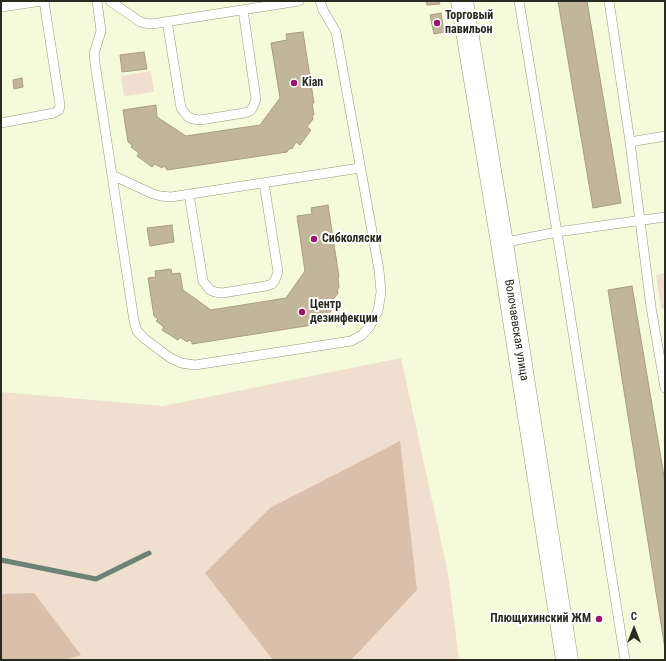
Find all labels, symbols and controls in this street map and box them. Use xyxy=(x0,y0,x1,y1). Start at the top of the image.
place label: Торговый павильон xyxy=(445,9,493,37)
marker: Торговый павильон xyxy=(432,18,442,28)
place label: Kian xyxy=(302,76,323,90)
marker: Kian xyxy=(289,78,299,88)
place label: Сибколяски xyxy=(322,232,382,246)
marker: Сибколяски xyxy=(309,234,319,244)
street label: Волочаевская улица xyxy=(501,278,531,382)
place label: Центр дезинфекции xyxy=(310,298,378,326)
marker: Центр дезинфекции xyxy=(297,307,307,317)
north arrow xyxy=(614,609,654,649)
text: С xyxy=(631,610,637,623)
place label: Плющихинский ЖМ xyxy=(490,612,591,626)
marker: Плющихинский ЖМ xyxy=(594,614,604,624)

